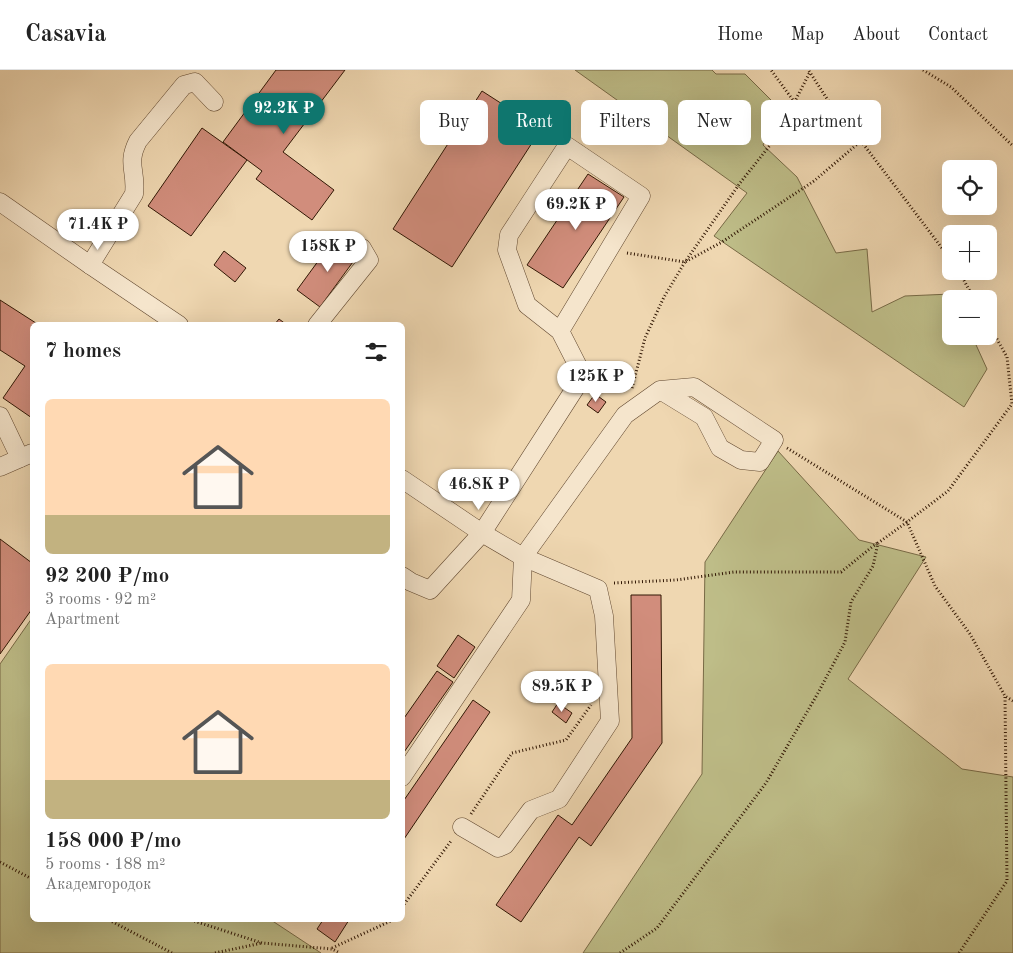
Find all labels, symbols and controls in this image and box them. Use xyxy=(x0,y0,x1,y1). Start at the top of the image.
text: Casavia xyxy=(25,23,106,47)
text: Home xyxy=(717,26,763,44)
text: Map xyxy=(791,26,824,44)
text: About xyxy=(852,26,900,44)
text: Contact xyxy=(928,26,988,44)
pin: 92.2K ₽ xyxy=(238,92,330,135)
chip: Buy xyxy=(420,100,488,145)
chip: Rent xyxy=(498,100,571,145)
chip: Filters xyxy=(581,100,668,145)
chip: New xyxy=(678,100,751,145)
chip: Apartment xyxy=(761,100,881,145)
text: 92.2K ₽ xyxy=(254,101,314,117)
map controls xyxy=(942,160,997,345)
button: locate xyxy=(942,160,997,215)
pin: 69.2K ₽ xyxy=(530,189,622,231)
text: 69.2K ₽ xyxy=(546,197,606,213)
pin: 71.4K ₽ xyxy=(52,208,144,251)
text: 71.4K ₽ xyxy=(68,217,128,233)
button: + xyxy=(942,225,997,280)
pin: 158K ₽ xyxy=(287,230,369,273)
text: 158K ₽ xyxy=(300,239,356,255)
button: − xyxy=(942,290,997,345)
icon: filters xyxy=(362,338,390,366)
text: 7 homes xyxy=(45,341,121,362)
pin: 125K ₽ xyxy=(555,360,637,403)
text: 125K ₽ xyxy=(568,369,624,385)
icon: home xyxy=(173,432,263,522)
pin: 46.8K ₽ xyxy=(433,468,525,511)
text: 46.8K ₽ xyxy=(449,477,509,493)
text: 92 200 ₽/mo xyxy=(45,566,169,587)
text: 3 rooms · 92 m² xyxy=(45,592,156,608)
text: Apartment xyxy=(45,612,120,628)
pin: 89.5K ₽ xyxy=(516,670,608,713)
text: 89.5K ₽ xyxy=(532,679,592,695)
icon: home xyxy=(173,697,263,787)
text: 158 000 ₽/mo xyxy=(45,831,181,852)
text: 5 rooms · 188 m² xyxy=(45,857,165,873)
text: Академгородок xyxy=(45,877,151,893)

